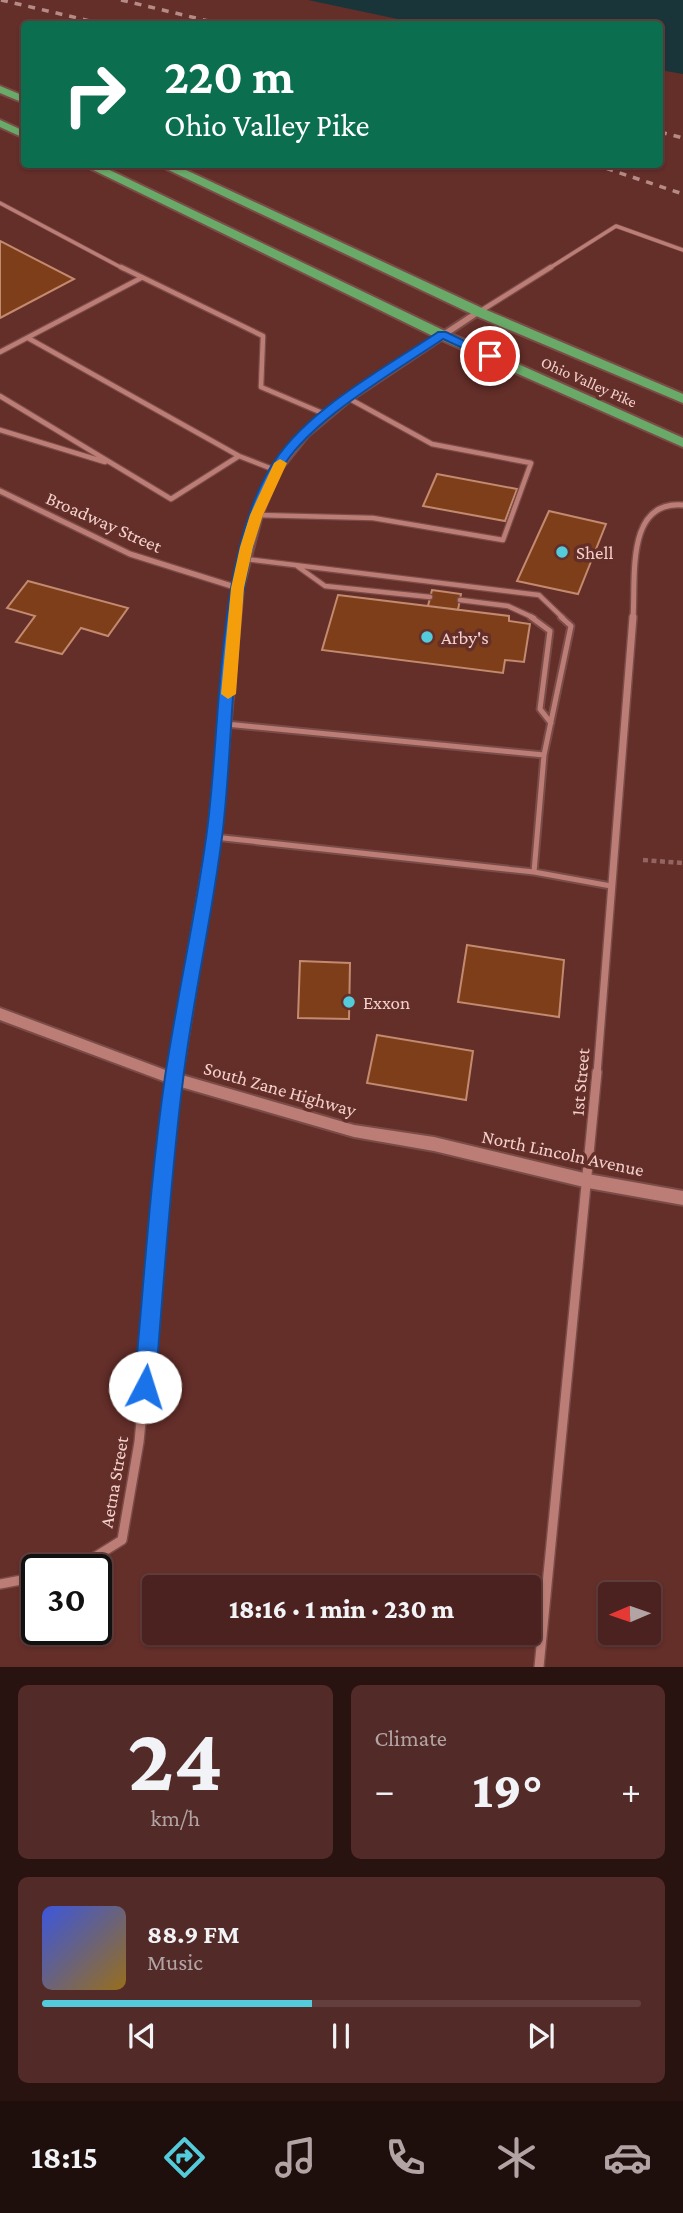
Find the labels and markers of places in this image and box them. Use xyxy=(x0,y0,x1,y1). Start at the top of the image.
pin xyxy=(460,326,520,386)
place label: Shell xyxy=(576,542,613,563)
marker: Shell xyxy=(554,544,570,560)
place label: Arby's xyxy=(441,627,489,648)
marker: Arby's xyxy=(419,629,435,645)
place label: Exxon xyxy=(363,992,410,1013)
marker: Exxon xyxy=(341,994,357,1010)

